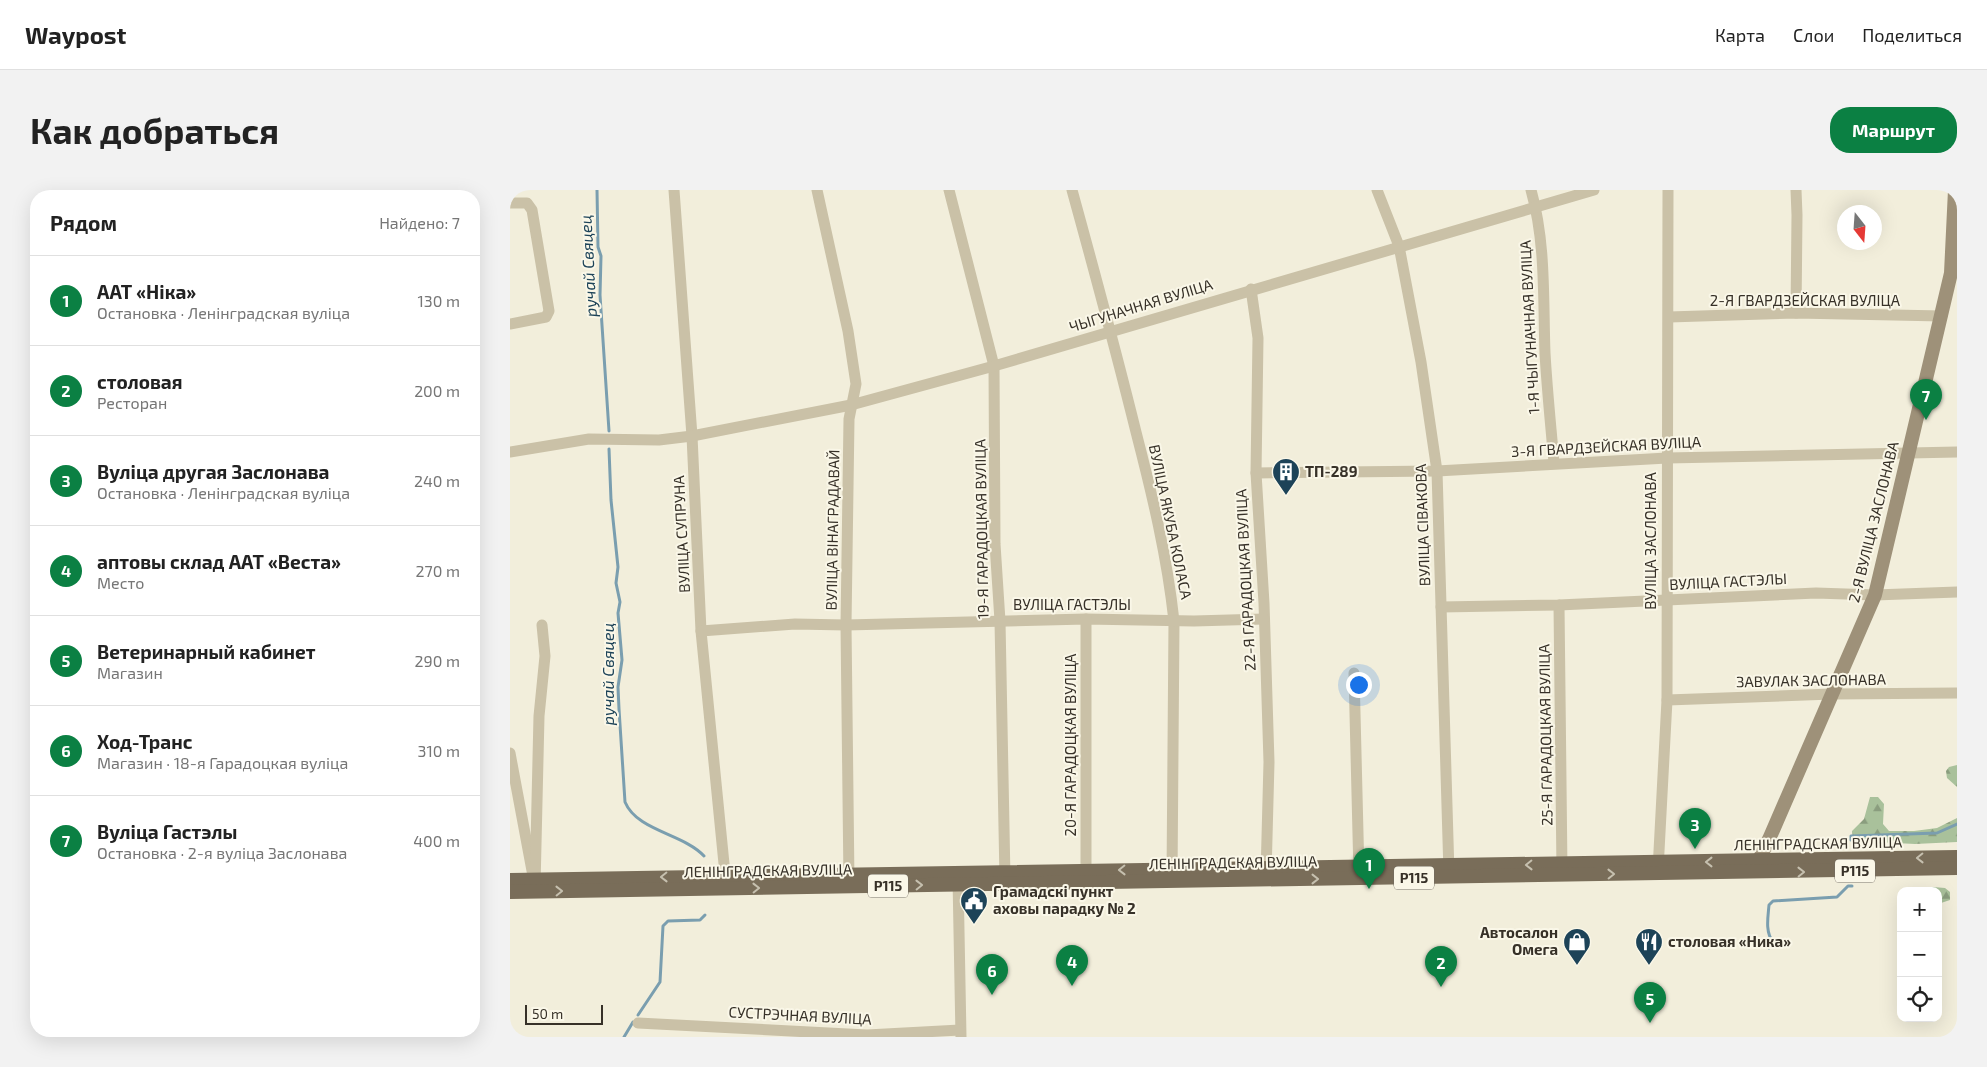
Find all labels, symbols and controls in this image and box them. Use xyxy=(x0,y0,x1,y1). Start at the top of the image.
text: Waypost xyxy=(25,20,126,49)
text: Карта xyxy=(1715,24,1765,46)
text: Слои xyxy=(1793,24,1834,46)
text: Поделиться xyxy=(1862,24,1962,46)
button: Маршрут xyxy=(1830,107,1957,153)
text: Как добраться xyxy=(30,109,279,151)
north arrow xyxy=(1837,205,1882,250)
text: Рядом xyxy=(50,210,117,235)
text: Найдено: 7 xyxy=(379,213,460,232)
water label: ручай Свяцец xyxy=(575,214,600,318)
street label: 1-Я ЧЫГУНАЧНАЯ ВУЛІЦА xyxy=(1515,239,1543,414)
street label: ЧЫГУНАЧНАЯ ВУЛІЦА xyxy=(1067,274,1215,335)
text: ААТ «Ніка» xyxy=(97,280,196,303)
text: 1 xyxy=(63,291,69,310)
text: 130 m xyxy=(418,291,460,310)
street label: 2-Я ГВАРДЗЕЙСКАЯ ВУЛІЦА xyxy=(1710,291,1901,309)
text: Остановка · Ленінградская вуліца xyxy=(97,303,350,322)
text: столовая xyxy=(97,370,183,393)
pin: 7 xyxy=(1910,379,1942,420)
text: 2 xyxy=(61,381,71,400)
text: 200 m xyxy=(414,381,460,400)
text: Ресторан xyxy=(97,393,167,412)
street label: 3-Я ГВАРДЗЕЙСКАЯ ВУЛІЦА xyxy=(1511,432,1702,460)
street label: 19-Я ГАРАДОЦКАЯ ВУЛІЦА xyxy=(970,438,992,619)
street label: 2-Я ВУЛІЦА ЗАСЛОНАВА xyxy=(1844,439,1902,604)
street label: ВУЛІЦА ЯКУБА КОЛАСА xyxy=(1146,443,1196,601)
street label: ВУЛІЦА ВІНАГРАДАВАЙ xyxy=(822,449,842,611)
building icon: ТП-289 xyxy=(1271,457,1301,496)
text: Вуліца другая Заслонава xyxy=(97,460,329,483)
place label: ТП-289 xyxy=(1305,462,1358,480)
street label: ВУЛІЦА СІВАКОВА xyxy=(1411,463,1433,587)
text: 3 xyxy=(61,471,71,490)
text: 240 m xyxy=(414,471,460,490)
street label: ВУЛІЦА ЗАСЛОНАВА xyxy=(1641,472,1659,610)
street label: ВУЛІЦА СУПРУНА xyxy=(669,474,693,593)
text: Остановка · Ленінградская вуліца xyxy=(97,483,350,502)
street label: 22-Я ГАРАДОЦКАЯ ВУЛІЦА xyxy=(1231,488,1259,672)
text: аптовы склад ААТ «Веста» xyxy=(97,550,341,573)
text: 4 xyxy=(61,561,71,580)
text: 270 m xyxy=(416,561,460,580)
street label: ВУЛІЦА ГАСТЭЛЫ xyxy=(1669,569,1787,593)
text: Место xyxy=(97,573,144,592)
street label: ВУЛІЦА ГАСТЭЛЫ xyxy=(1013,595,1131,613)
water label: ручай Свяцец xyxy=(598,623,617,725)
text: Ветеринарный кабинет xyxy=(97,640,315,663)
street label: 25-Я ГАРАДОЦКАЯ ВУЛІЦА xyxy=(1534,643,1556,826)
text: 5 xyxy=(62,651,70,670)
text: 290 m xyxy=(415,651,460,670)
street label: 20-Я ГАРАДОЦКАЯ ВУЛІЦА xyxy=(1061,653,1079,836)
text: Магазин xyxy=(97,663,163,682)
street label: ЗАВУЛАК ЗАСЛОНАВА xyxy=(1736,670,1887,690)
your location xyxy=(1346,672,1372,698)
text: Ход-Транс xyxy=(97,730,192,753)
text: 6 xyxy=(61,741,71,760)
text: 310 m xyxy=(418,741,460,760)
text: Магазин · 18-я Гарадоцкая вуліца xyxy=(97,753,348,772)
pin: 3 xyxy=(1679,808,1711,849)
text: Вуліца Гастэлы xyxy=(97,820,237,843)
text: 7 xyxy=(62,831,70,850)
text: 400 m xyxy=(413,831,460,850)
street label: ЛЕНІНГРАДСКАЯ ВУЛІЦА xyxy=(1734,833,1903,853)
text: Остановка · 2-я вуліца Заслонава xyxy=(97,843,347,862)
pin: 1 xyxy=(1353,848,1385,889)
street label: ЛЕНІНГРАДСКАЯ ВУЛІЦА xyxy=(1149,852,1318,872)
one-way arrow xyxy=(1916,853,1924,863)
one-way arrow xyxy=(1705,857,1712,867)
road number: Р115 xyxy=(1835,859,1875,882)
street label: ЛЕНІНГРАДСКАЯ ВУЛІЦА xyxy=(684,860,853,880)
one-way arrow xyxy=(1525,860,1532,870)
one-way arrow xyxy=(1118,865,1126,875)
road number: Р115 xyxy=(1394,866,1434,890)
one-way arrow xyxy=(1797,866,1805,877)
one-way arrow xyxy=(1608,869,1615,879)
one-way arrow xyxy=(660,872,668,883)
road number: Р115 xyxy=(868,874,908,898)
one-way arrow xyxy=(1312,874,1319,884)
one-way arrow xyxy=(915,880,923,890)
place label: Грамадскі пункт аховы парадку № 2 xyxy=(993,882,1136,917)
one-way arrow xyxy=(752,883,760,893)
one-way arrow xyxy=(555,886,563,896)
public building icon: Грамадскі пункт аховы парадку № 2 xyxy=(959,886,989,925)
map controls xyxy=(1897,887,1942,1022)
button: + xyxy=(1897,887,1942,932)
place label: Автосалон Омега xyxy=(1480,923,1558,958)
shop icon: Автосалон Омега xyxy=(1562,927,1592,966)
restaurant icon: столовая «Ника» xyxy=(1634,927,1664,966)
place label: столовая «Ника» xyxy=(1668,932,1791,950)
button: − xyxy=(1897,932,1942,977)
pin: 4 xyxy=(1056,945,1088,986)
pin: 2 xyxy=(1425,946,1457,987)
pin: 6 xyxy=(976,954,1008,995)
button: locate xyxy=(1897,977,1942,1022)
pin: 5 xyxy=(1634,982,1666,1023)
scale bar xyxy=(525,1002,602,1025)
street label: СУСТРЭЧНАЯ ВУЛІЦА xyxy=(728,1002,873,1028)
text: 50 m xyxy=(532,1005,563,1022)

